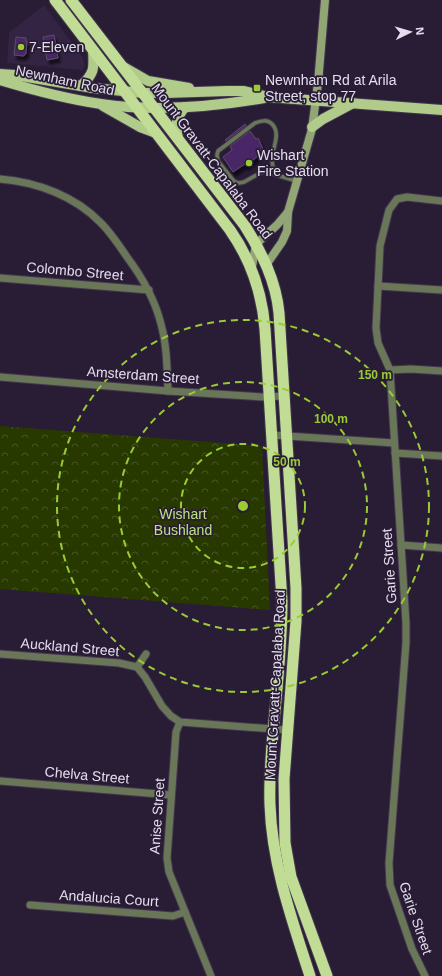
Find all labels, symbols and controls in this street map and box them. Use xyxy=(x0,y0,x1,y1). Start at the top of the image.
north arrow xyxy=(390,12,430,52)
text: N xyxy=(414,27,426,36)
place label: 7-Eleven xyxy=(29,39,84,55)
marker: 7-Eleven xyxy=(16,42,26,52)
street label: Newnham Road xyxy=(14,62,116,98)
place label: Newnham Rd at Arila Street, stop 77 xyxy=(265,72,397,104)
street label: Mount Gravatt-Capalaba Road xyxy=(148,80,276,242)
marker: Newnham Rd at Arila Street, stop 77 xyxy=(252,83,262,93)
place label: Wishart Fire Station xyxy=(257,147,329,179)
marker: Wishart Fire Station xyxy=(244,158,254,168)
street label: Colombo Street xyxy=(26,259,124,283)
street label: Amsterdam Street xyxy=(86,363,200,387)
text: 150 m xyxy=(358,368,392,382)
text: 100 m xyxy=(314,412,348,426)
text: 50 m xyxy=(273,455,301,469)
centre of rings xyxy=(236,499,250,513)
park label: Wishart Bushland xyxy=(154,506,212,538)
street label: Garie Street xyxy=(378,528,400,604)
street label: Mount Gravatt-Capalaba Road xyxy=(262,589,288,781)
street label: Auckland Street xyxy=(20,635,120,659)
street label: Chelva Street xyxy=(44,763,130,787)
street label: Anise Street xyxy=(146,777,168,855)
street label: Garie Street xyxy=(396,880,436,956)
street label: Andalucia Court xyxy=(59,887,159,909)

